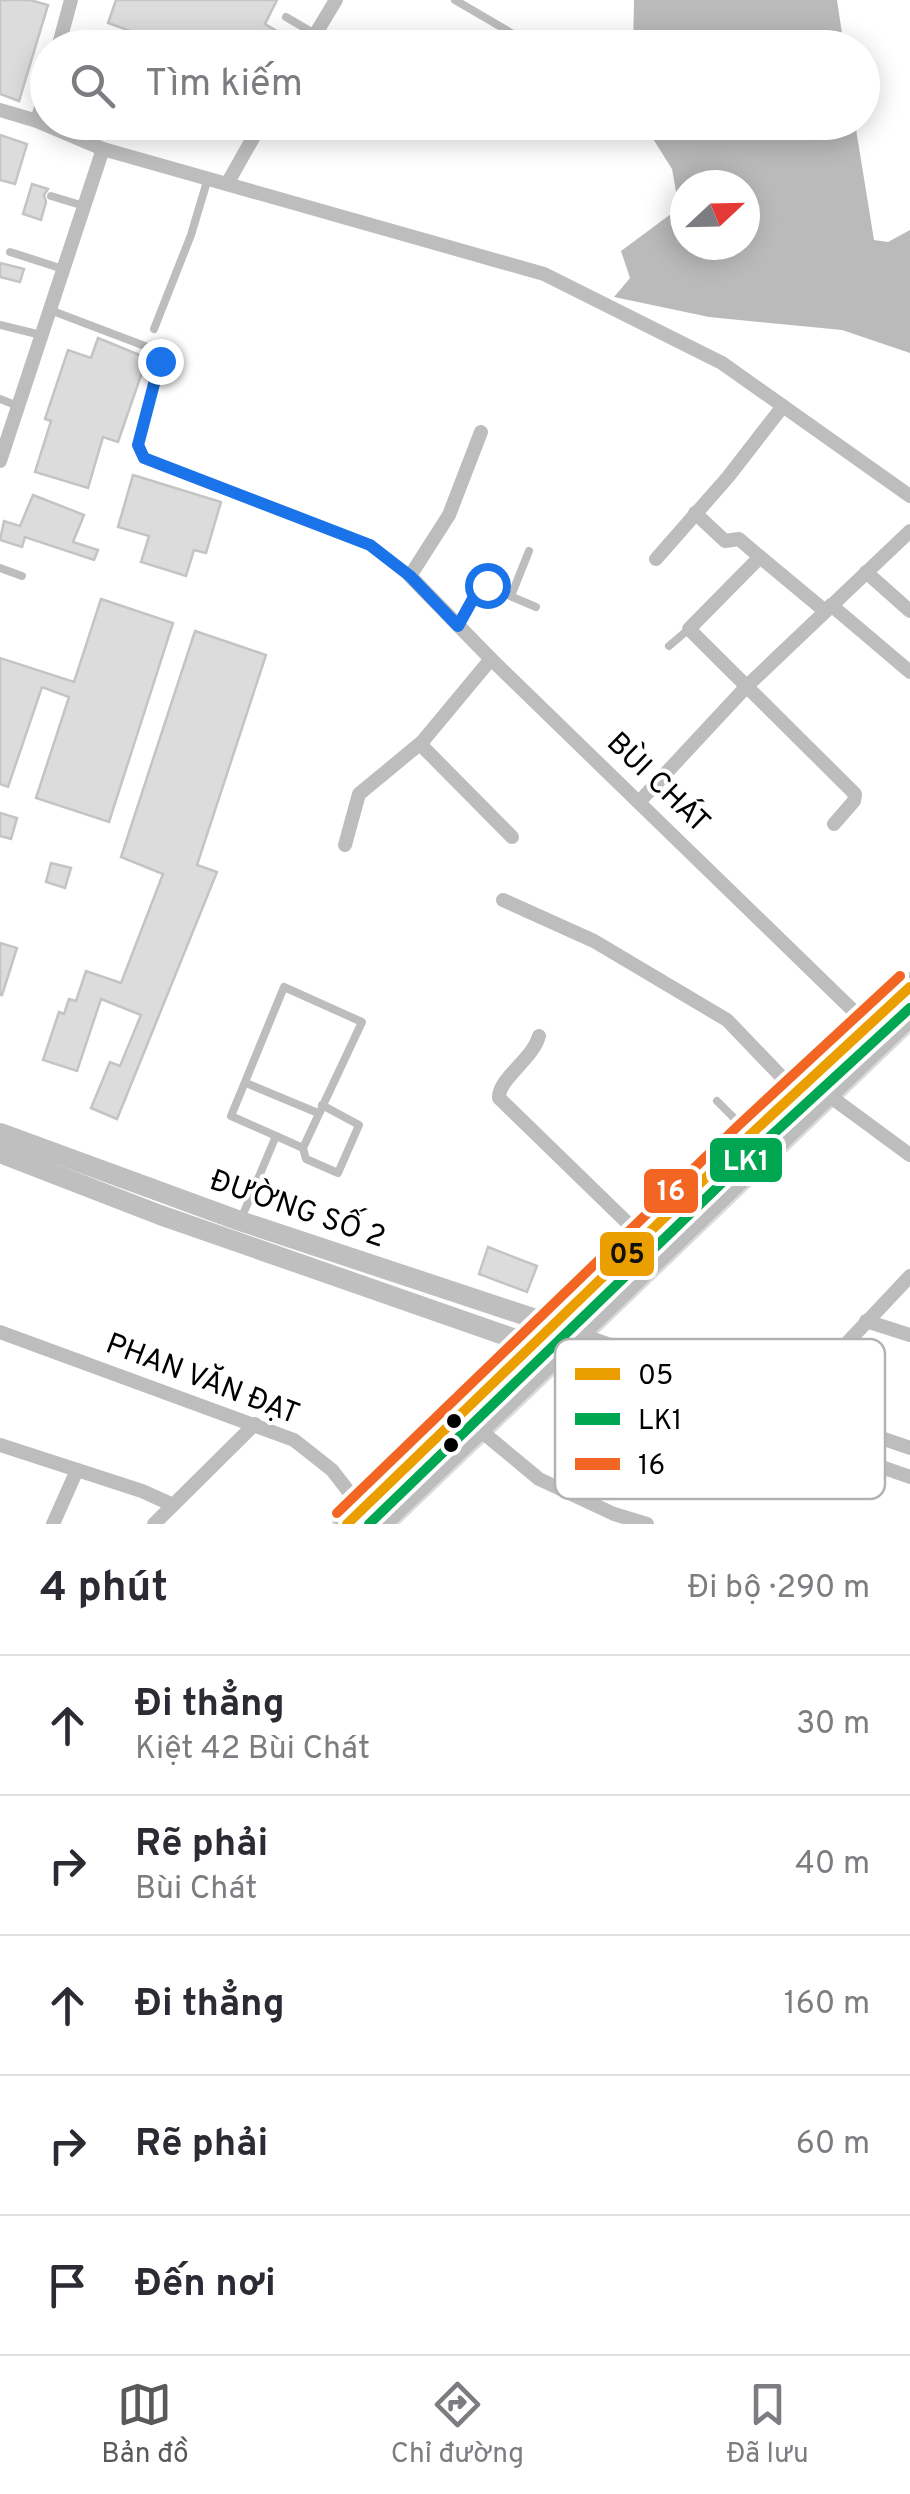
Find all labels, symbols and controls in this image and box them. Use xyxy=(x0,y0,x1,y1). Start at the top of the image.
search box xyxy=(30,30,880,140)
icon: search xyxy=(65,58,120,113)
text: Tìm kiếm xyxy=(145,61,303,110)
north arrow xyxy=(670,170,760,260)
route end xyxy=(138,339,184,385)
route start xyxy=(465,563,511,609)
street label: BÙI CHÁT xyxy=(598,723,719,842)
line badge: LK1 xyxy=(708,1136,784,1184)
text: LK1 xyxy=(723,1145,769,1181)
street label: ĐƯỜNG SỐ 2 xyxy=(205,1156,392,1258)
line badge: 16 xyxy=(642,1167,700,1215)
text: 16 xyxy=(657,1175,685,1211)
line badge: 05 xyxy=(598,1230,656,1278)
text: 05 xyxy=(609,1238,645,1274)
street label: PHAN VĂN ĐẠT xyxy=(100,1324,305,1434)
legend xyxy=(555,1339,885,1499)
text: 05 xyxy=(638,1359,673,1395)
text: LK1 xyxy=(638,1404,682,1440)
unlabelled marker xyxy=(444,1411,464,1431)
unlabelled marker xyxy=(441,1435,461,1455)
text: 16 xyxy=(638,1449,665,1485)
text: 4 phút xyxy=(40,1563,168,1616)
text: Đi bộ · 290 m xyxy=(688,1569,870,1609)
text: Đi thẳng xyxy=(135,1681,285,1730)
icon: ahead xyxy=(40,1698,95,1753)
text: 30 m xyxy=(796,1705,870,1745)
text: Kiệt 42 Bùi Chát xyxy=(135,1730,370,1770)
text: Rẽ phải xyxy=(135,1821,268,1870)
icon: right xyxy=(40,1838,95,1893)
text: 40 m xyxy=(795,1845,870,1885)
text: Bùi Chát xyxy=(135,1870,257,1910)
icon: ahead xyxy=(40,1978,95,2033)
text: Đi thẳng xyxy=(135,1981,285,2030)
text: 160 m xyxy=(784,1985,870,2025)
icon: right xyxy=(40,2118,95,2173)
text: Rẽ phải xyxy=(135,2121,268,2170)
text: 60 m xyxy=(796,2125,870,2165)
icon: arrive xyxy=(40,2258,95,2313)
text: Đến nơi xyxy=(135,2261,276,2310)
tab: Bản đồ xyxy=(101,2377,189,2473)
tab: Chỉ đường xyxy=(391,2377,524,2473)
tab: Đã lưu xyxy=(726,2377,809,2473)

